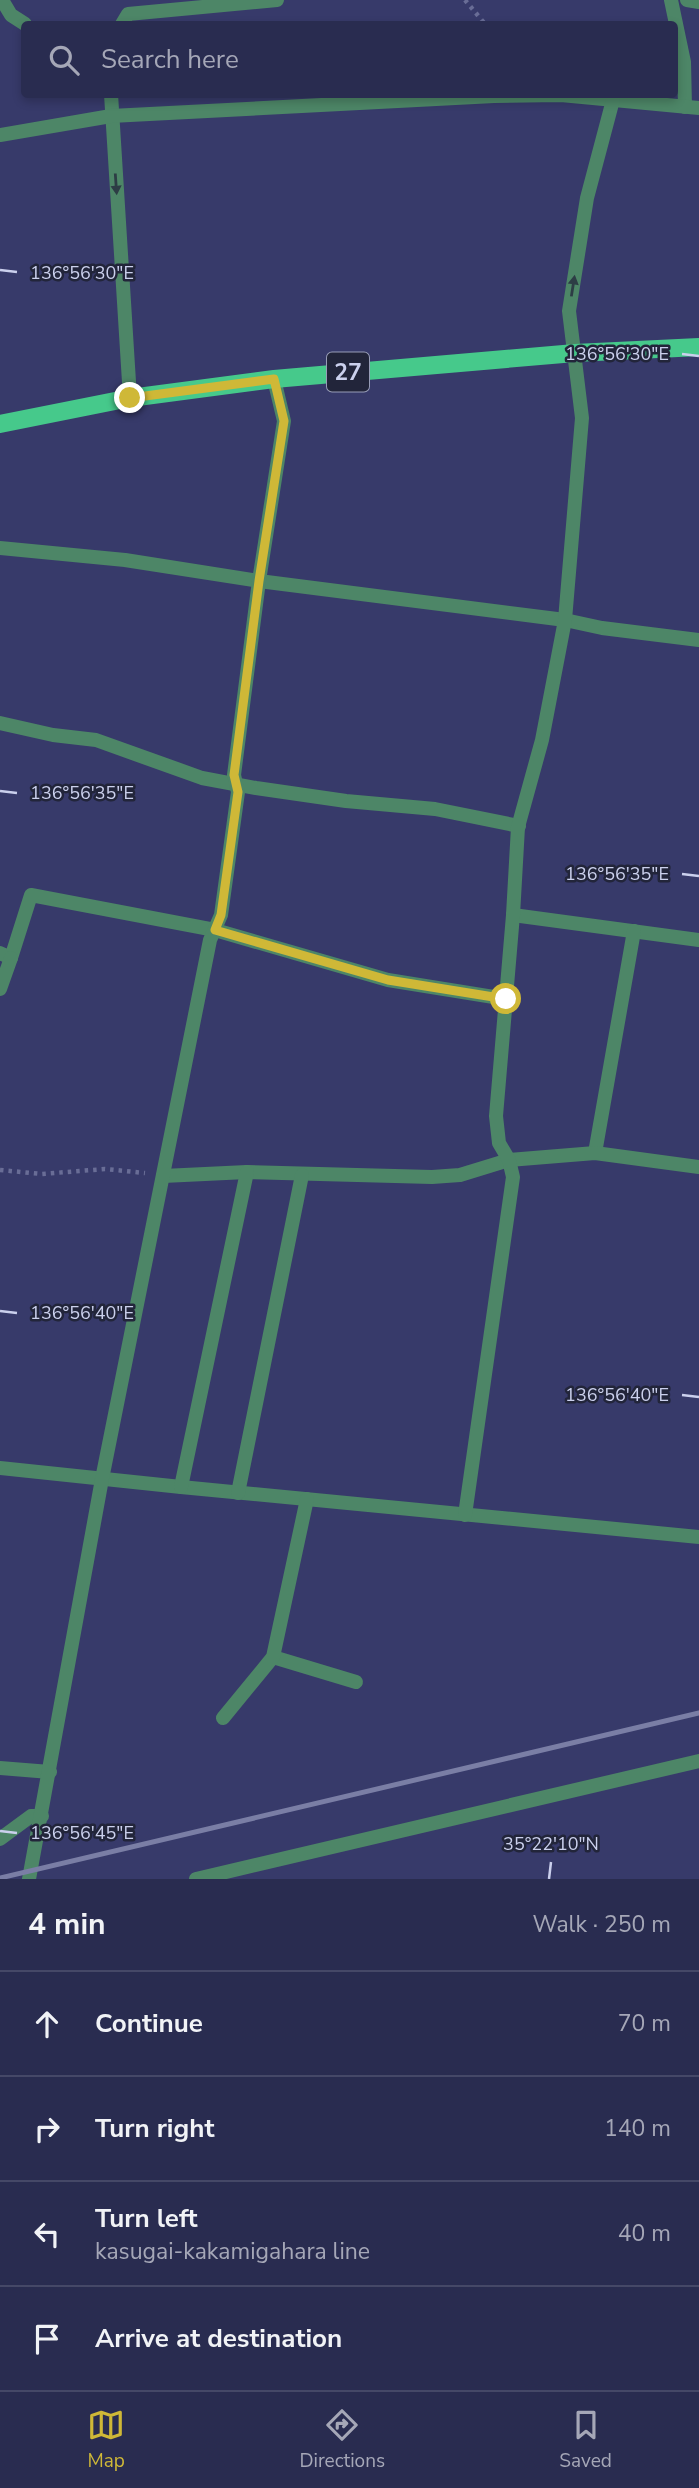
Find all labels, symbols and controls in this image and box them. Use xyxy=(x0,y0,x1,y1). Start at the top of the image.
search box xyxy=(21,21,678,98)
icon: search xyxy=(45,41,83,79)
text: Search here xyxy=(101,42,239,77)
one-way arrow xyxy=(111,174,122,196)
text: 136°56'30"E xyxy=(30,261,134,285)
one-way arrow xyxy=(568,275,579,297)
text: 136°56'30"E xyxy=(565,342,669,366)
road number: 27 xyxy=(327,352,369,392)
route end xyxy=(114,382,145,413)
text: 136°56'35"E xyxy=(30,781,134,805)
text: 136°56'35"E xyxy=(565,862,669,886)
route start xyxy=(490,983,521,1014)
text: 136°56'40"E xyxy=(30,1301,134,1325)
text: 136°56'40"E xyxy=(565,1383,669,1407)
text: 136°56'45"E xyxy=(30,1821,134,1845)
text: 35°22'10"N xyxy=(503,1832,599,1856)
text: 4 min xyxy=(28,1904,106,1945)
text: Walk · 250 m xyxy=(532,1909,671,1940)
icon: ahead xyxy=(28,2005,66,2043)
text: Continue xyxy=(95,2006,203,2041)
text: 70 m xyxy=(618,2008,671,2039)
icon: right xyxy=(28,2110,66,2148)
text: Turn right xyxy=(95,2111,214,2146)
text: 140 m xyxy=(604,2113,671,2144)
text: Turn left xyxy=(95,2201,198,2236)
icon: left xyxy=(28,2215,66,2253)
text: 40 m xyxy=(618,2218,671,2249)
text: kasugai-kakamigahara line xyxy=(95,2236,370,2267)
icon: arrive xyxy=(28,2320,66,2358)
text: Arrive at destination xyxy=(95,2321,342,2356)
tab: Map xyxy=(87,2406,125,2474)
tab: Directions xyxy=(299,2406,385,2474)
tab: Saved xyxy=(559,2406,612,2474)

